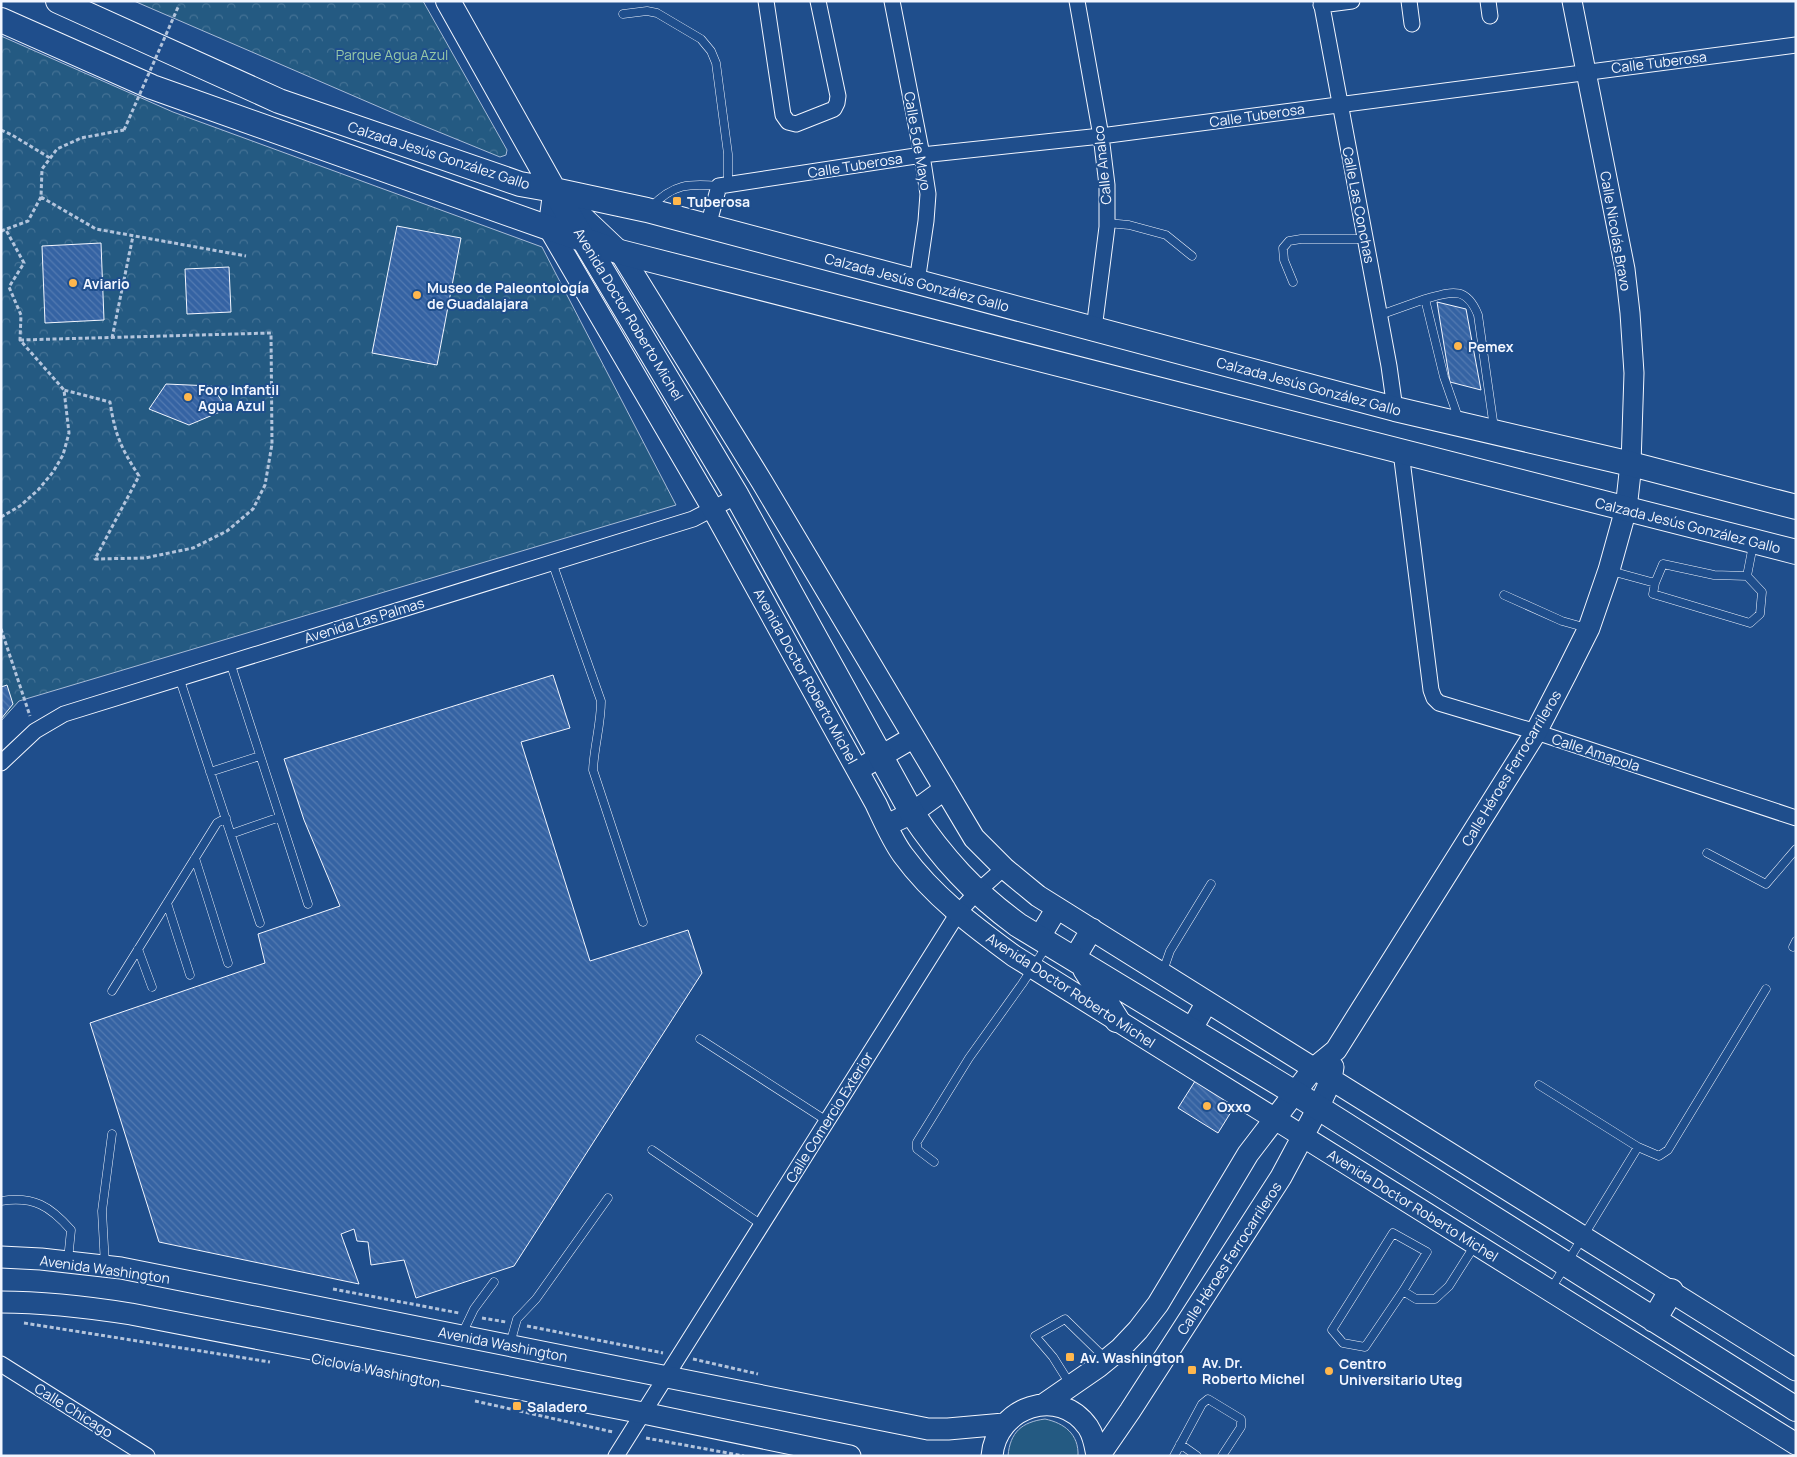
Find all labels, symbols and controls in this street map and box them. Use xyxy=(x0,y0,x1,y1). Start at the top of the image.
park label: Parque Agua Azul xyxy=(336,45,448,64)
street label: Calle Tuberosa xyxy=(1610,47,1708,77)
street label: Calle 5 de Mayo xyxy=(900,90,936,192)
street label: Calle Tuberosa xyxy=(1208,99,1306,131)
street label: Calzada Jesús González Gallo xyxy=(345,117,533,193)
street label: Calle Analco xyxy=(1088,125,1116,205)
street label: Calle Las Conchas xyxy=(1338,145,1380,265)
street label: Calle Tuberosa xyxy=(806,148,904,182)
street label: Calle Nicolás Bravo xyxy=(1596,170,1636,292)
place label: Tuberosa xyxy=(687,192,750,211)
marker: Tuberosa xyxy=(671,195,683,207)
street label: Avenida Doctor Roberto Michel xyxy=(570,224,688,404)
street label: Calzada Jesús González Gallo xyxy=(823,248,1011,316)
place label: Aviario xyxy=(83,274,130,293)
marker: Aviario xyxy=(67,277,79,289)
place label: Museo de Paleontología de Guadalajara xyxy=(427,278,589,313)
marker: Museo de Paleontología de Guadalajara xyxy=(411,289,423,301)
place label: Pemex xyxy=(1468,337,1514,356)
marker: Pemex xyxy=(1452,340,1464,352)
street label: Calzada Jesús González Gallo xyxy=(1215,352,1403,420)
place label: Foro Infantil Agua Azul xyxy=(198,380,279,415)
marker: Foro Infantil Agua Azul xyxy=(182,391,194,403)
street label: Calzada Jesús González Gallo xyxy=(1593,493,1783,557)
street label: Avenida Doctor Roberto Michel xyxy=(750,585,862,767)
street label: Avenida Las Palmas xyxy=(302,593,426,647)
street label: Calle Héroes Ferrocarrileros xyxy=(1457,687,1565,849)
street label: Calle Amapola xyxy=(1550,729,1642,775)
street label: Avenida Doctor Roberto Michel xyxy=(983,928,1159,1052)
street label: Calle Comercio Exterior xyxy=(781,1048,877,1186)
place label: Oxxo xyxy=(1217,1097,1251,1116)
marker: Oxxo xyxy=(1201,1100,1213,1112)
street label: Avenida Doctor Roberto Michel xyxy=(1324,1144,1502,1266)
street label: Calle Héroes Ferrocarrileros xyxy=(1172,1178,1286,1338)
street label: Avenida Washington xyxy=(39,1250,171,1288)
street label: Avenida Washington xyxy=(437,1322,569,1366)
street label: Ciclovía Washington xyxy=(310,1348,442,1392)
place label: Av. Washington xyxy=(1080,1348,1184,1367)
marker: Av. Washington xyxy=(1064,1351,1076,1363)
place label: Av. Dr. Roberto Michel xyxy=(1202,1353,1305,1388)
place label: Centro Universitario Uteg xyxy=(1339,1354,1462,1389)
marker: Av. Dr. Roberto Michel xyxy=(1186,1364,1198,1376)
marker: Centro Universitario Uteg xyxy=(1323,1365,1335,1377)
street label: Calle Chicago xyxy=(31,1378,117,1442)
place label: Saladero xyxy=(527,1397,588,1416)
marker: Saladero xyxy=(511,1400,523,1412)

